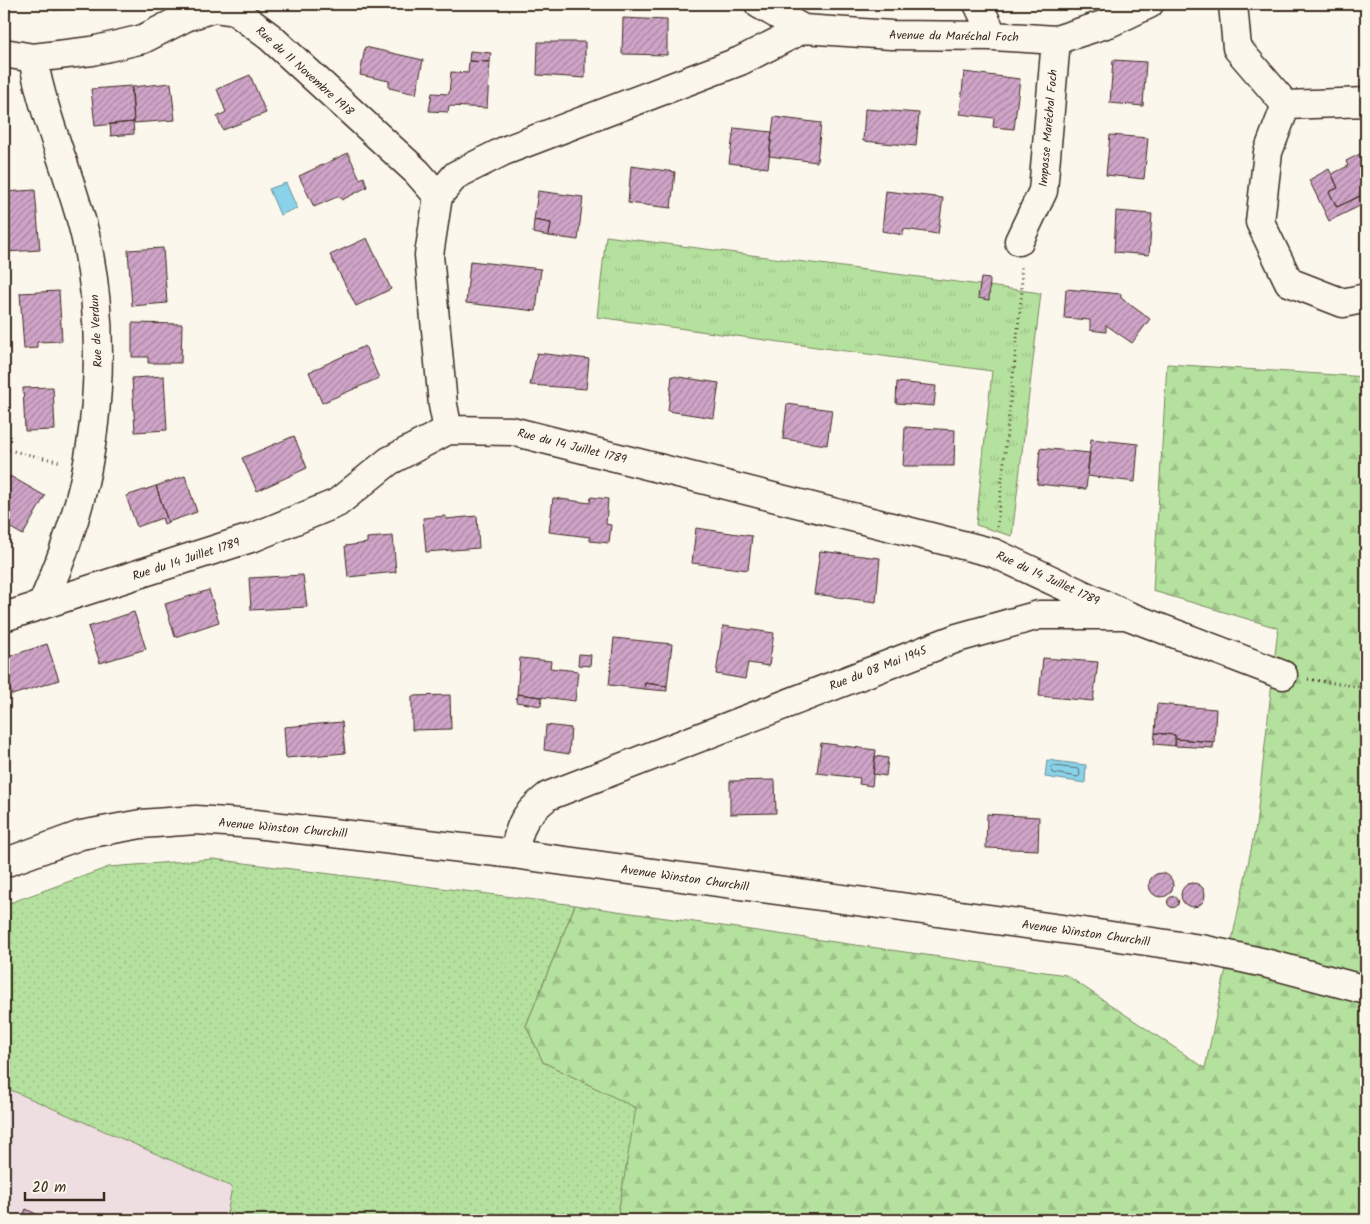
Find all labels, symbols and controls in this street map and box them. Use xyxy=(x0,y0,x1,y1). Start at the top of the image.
street label: Rue du 11 Novembre 1918 xyxy=(251,22,359,121)
street label: Avenue du Maréchal Foch xyxy=(889,26,1019,47)
street label: Impasse Maréchal Foch xyxy=(1034,68,1063,188)
street label: Rue de Verdun xyxy=(85,294,108,368)
street label: Rue du 14 Juillet 1789 xyxy=(515,424,629,469)
street label: Rue du 14 Juillet 1789 xyxy=(130,533,243,586)
street label: Rue du 14 Juillet 1789 xyxy=(993,546,1103,611)
street label: Rue du 08 Mai 1945 xyxy=(827,641,931,696)
street label: Avenue Winston Churchill xyxy=(218,813,348,844)
street label: Avenue Winston Churchill xyxy=(620,860,750,897)
street label: Avenue Winston Churchill xyxy=(1021,915,1151,952)
scale bar xyxy=(25,1169,104,1201)
text: 20 m xyxy=(32,1176,66,1200)

